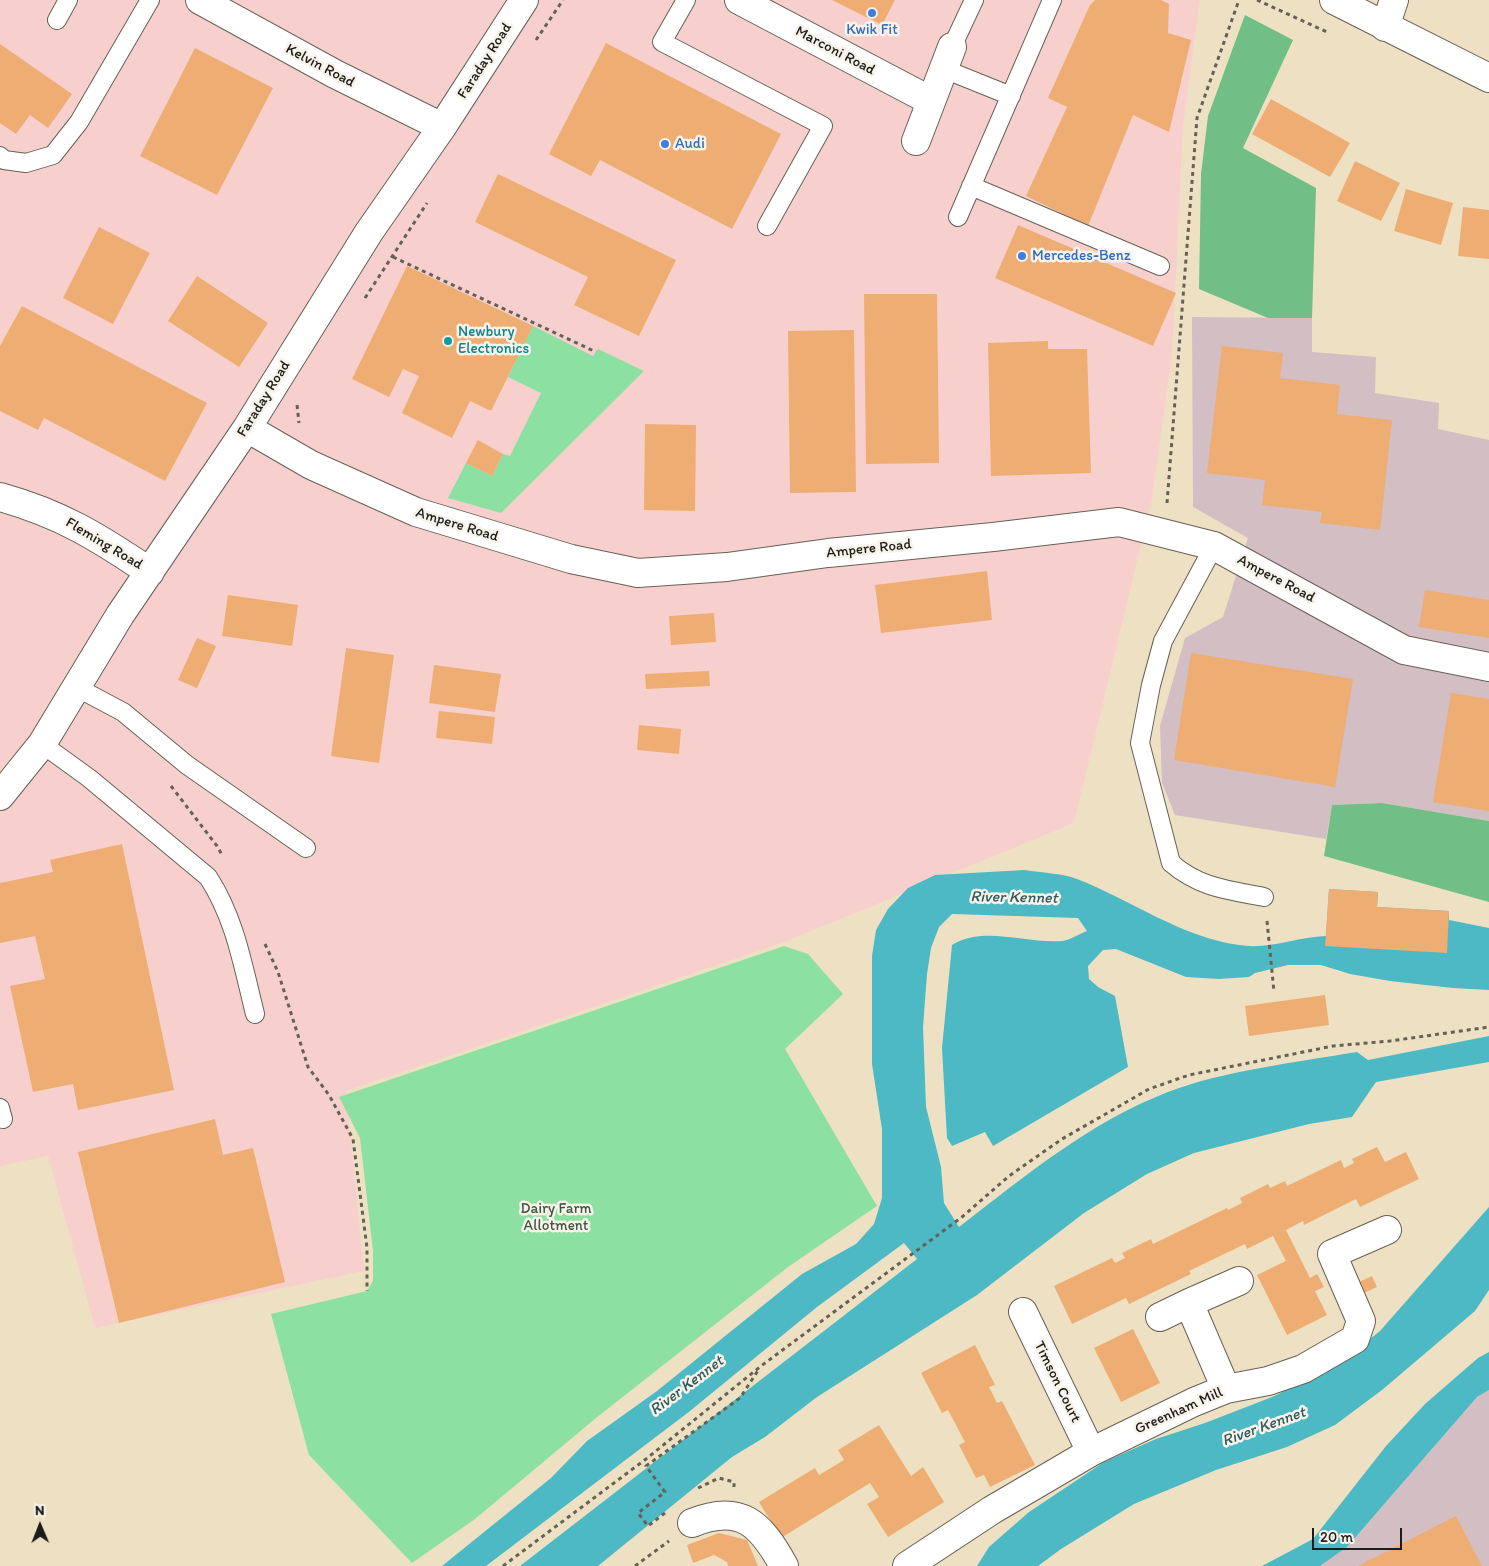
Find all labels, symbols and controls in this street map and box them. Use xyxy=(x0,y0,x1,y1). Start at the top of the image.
marker: Kwik Fit xyxy=(866,7,878,19)
street label: Faraday Road xyxy=(454,20,516,102)
place label: Kwik Fit xyxy=(846,21,898,39)
street label: Marconi Road xyxy=(792,22,878,80)
street label: Kelvin Road xyxy=(282,40,358,92)
place label: Audi xyxy=(675,135,705,153)
marker: Audi xyxy=(659,138,671,150)
place label: Mercedes-Benz xyxy=(1032,247,1131,265)
marker: Mercedes-Benz xyxy=(1016,250,1028,262)
place label: Newbury Electronics xyxy=(458,323,529,358)
marker: Newbury Electronics xyxy=(442,335,454,347)
street label: Faraday Road xyxy=(233,357,295,441)
street label: Ampere Road xyxy=(413,504,501,546)
street label: Fleming Road xyxy=(62,514,146,574)
street label: Ampere Road xyxy=(826,536,912,562)
street label: Ampere Road xyxy=(1234,551,1318,607)
water label: River Kennet xyxy=(970,888,1058,908)
park label: Dairy Farm Allotment xyxy=(521,1200,591,1235)
street label: Timson Court xyxy=(1030,1338,1084,1426)
water label: River Kennet xyxy=(646,1352,728,1420)
street label: Greenham Mill xyxy=(1132,1384,1226,1438)
water label: River Kennet xyxy=(1220,1403,1308,1451)
north arrow xyxy=(15,1501,65,1551)
text: N xyxy=(35,1502,45,1519)
scale bar xyxy=(1314,1518,1404,1550)
text: 20 m xyxy=(1320,1528,1353,1546)

